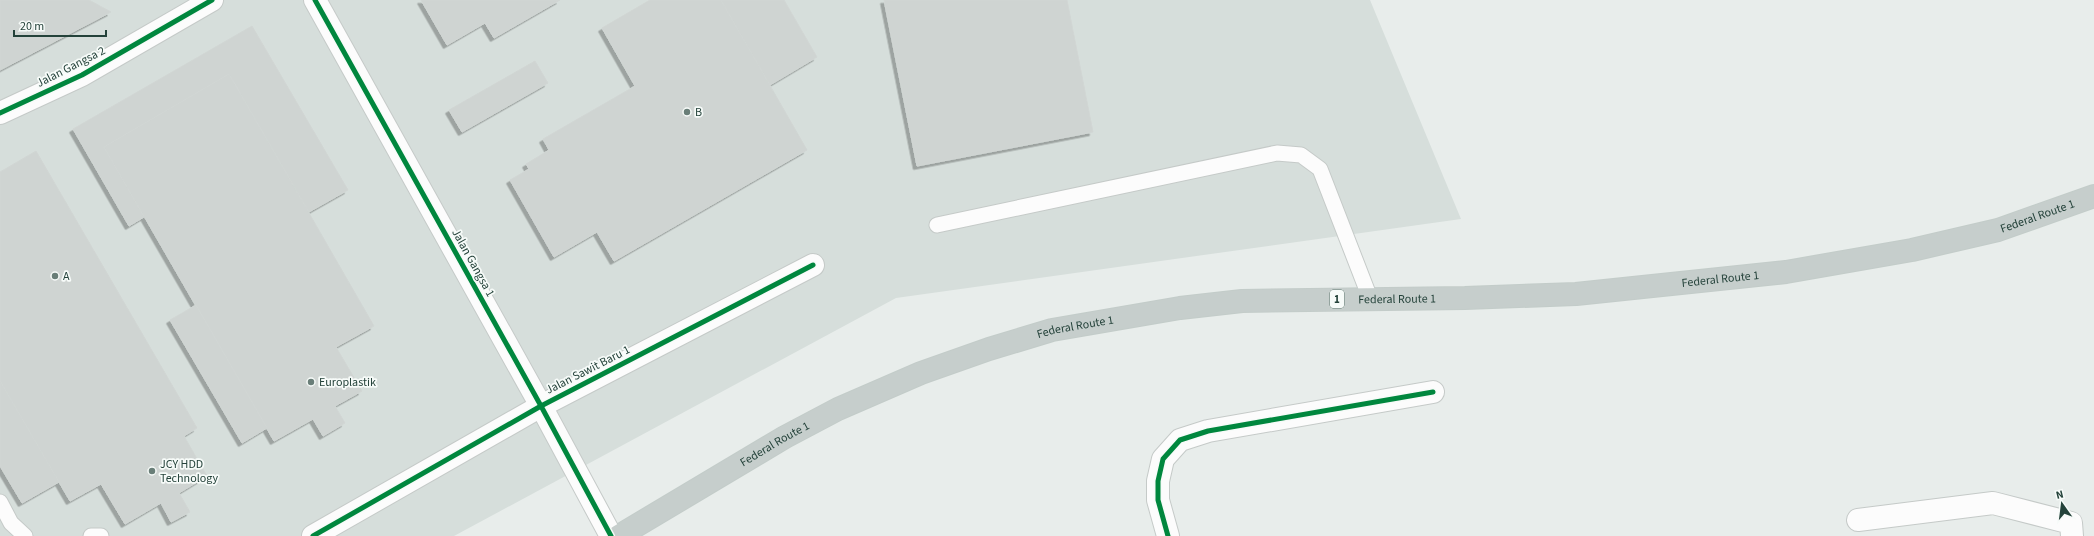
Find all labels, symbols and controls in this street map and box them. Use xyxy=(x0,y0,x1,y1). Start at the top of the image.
scale bar xyxy=(14,12,106,38)
text: 20 m xyxy=(20,18,44,35)
street label: Jalan Gangsa 2 xyxy=(34,42,108,92)
place label: B xyxy=(695,104,702,121)
marker: B xyxy=(682,107,692,117)
street label: Federal Route 1 xyxy=(1998,195,2077,237)
street label: Jalan Gangsa 1 xyxy=(447,226,499,300)
street label: Federal Route 1 xyxy=(1681,266,1760,291)
place label: A xyxy=(63,268,70,285)
marker: A xyxy=(50,271,60,281)
road number: 1 xyxy=(1330,290,1344,308)
street label: Federal Route 1 xyxy=(1358,290,1436,308)
street label: Federal Route 1 xyxy=(1035,311,1115,343)
street label: Jalan Sawit Baru 1 xyxy=(543,341,633,399)
place label: Europlastik xyxy=(319,374,376,391)
marker: Europlastik xyxy=(306,377,316,387)
street label: Federal Route 1 xyxy=(737,417,813,471)
place label: JCY HDD Technology xyxy=(160,456,218,487)
marker: JCY HDD Technology xyxy=(147,466,157,476)
north arrow xyxy=(2042,484,2082,524)
text: N xyxy=(2054,487,2065,503)

